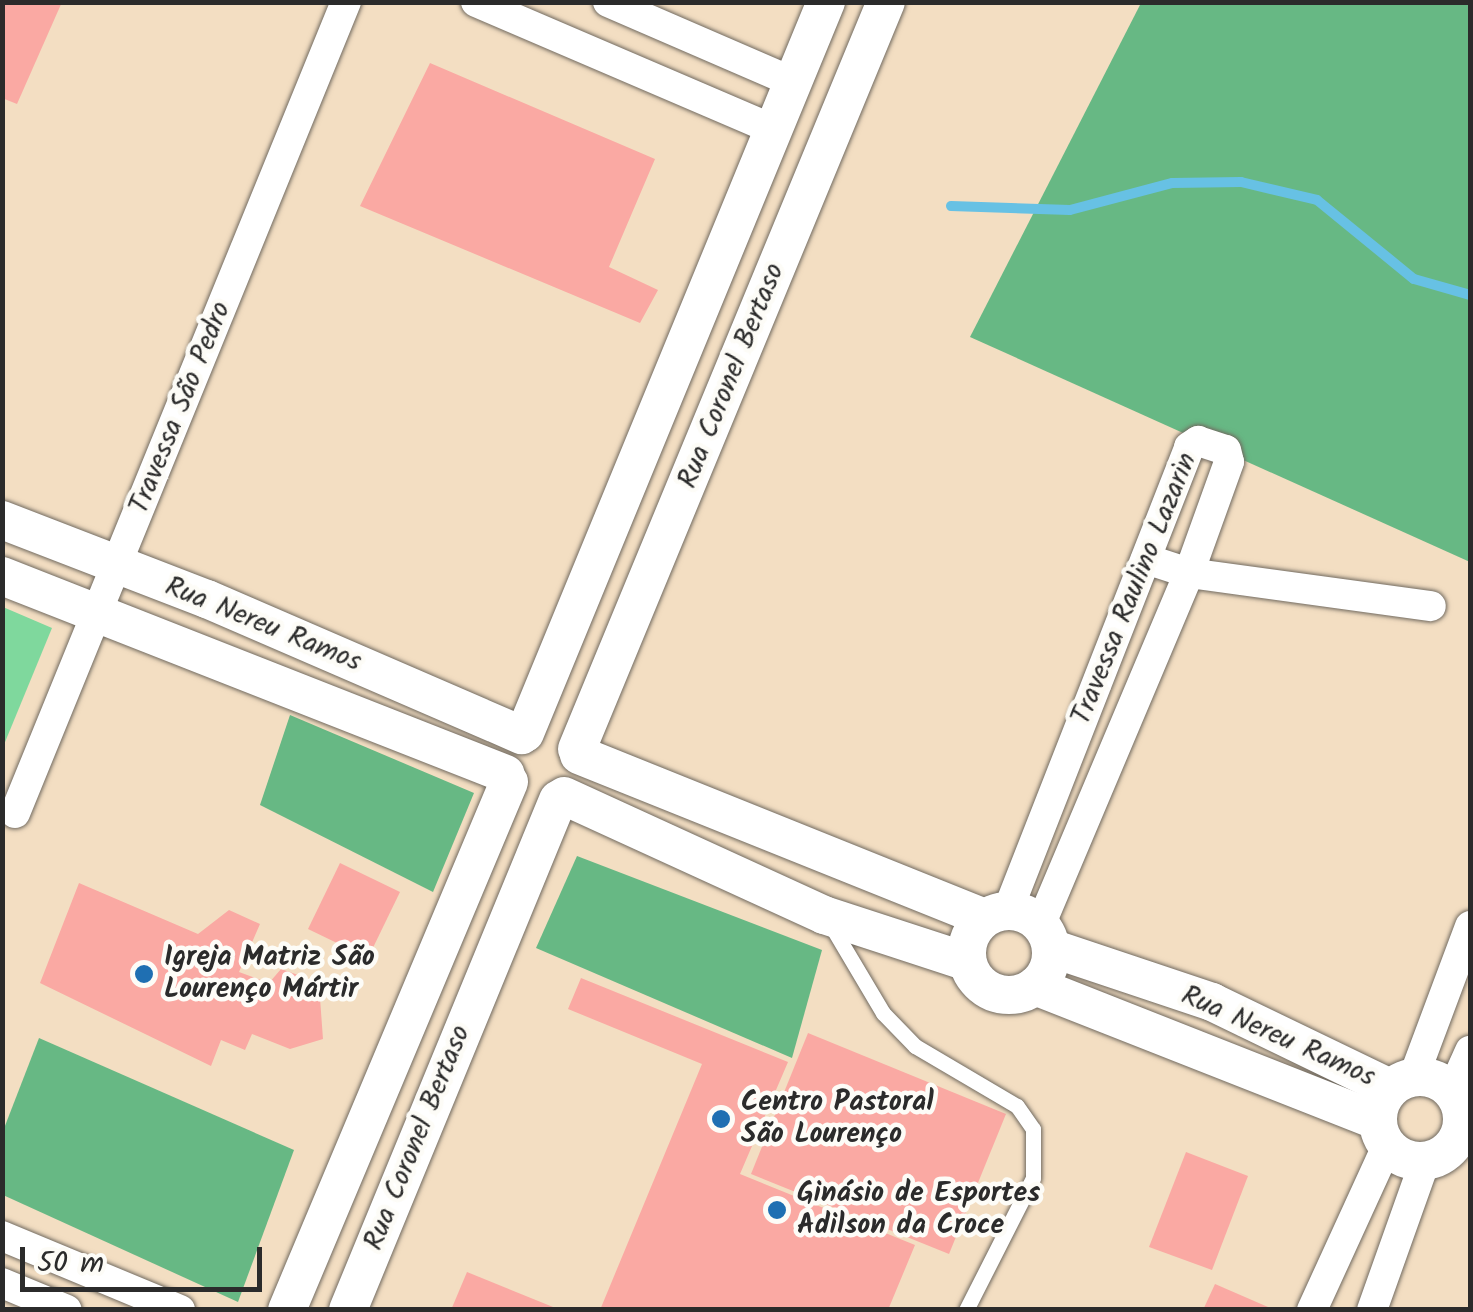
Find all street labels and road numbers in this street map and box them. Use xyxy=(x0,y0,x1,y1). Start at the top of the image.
street label: Rua Coronel Bertaso xyxy=(672,259,792,493)
street label: Travessa São Pedro xyxy=(123,297,239,519)
street label: Travessa Raulino Lazarin xyxy=(1065,448,1205,730)
street label: Rua Nereu Ramos xyxy=(160,570,366,680)
street label: Rua Nereu Ramos xyxy=(1176,979,1380,1095)
street label: Rua Coronel Bertaso xyxy=(358,1021,478,1255)

